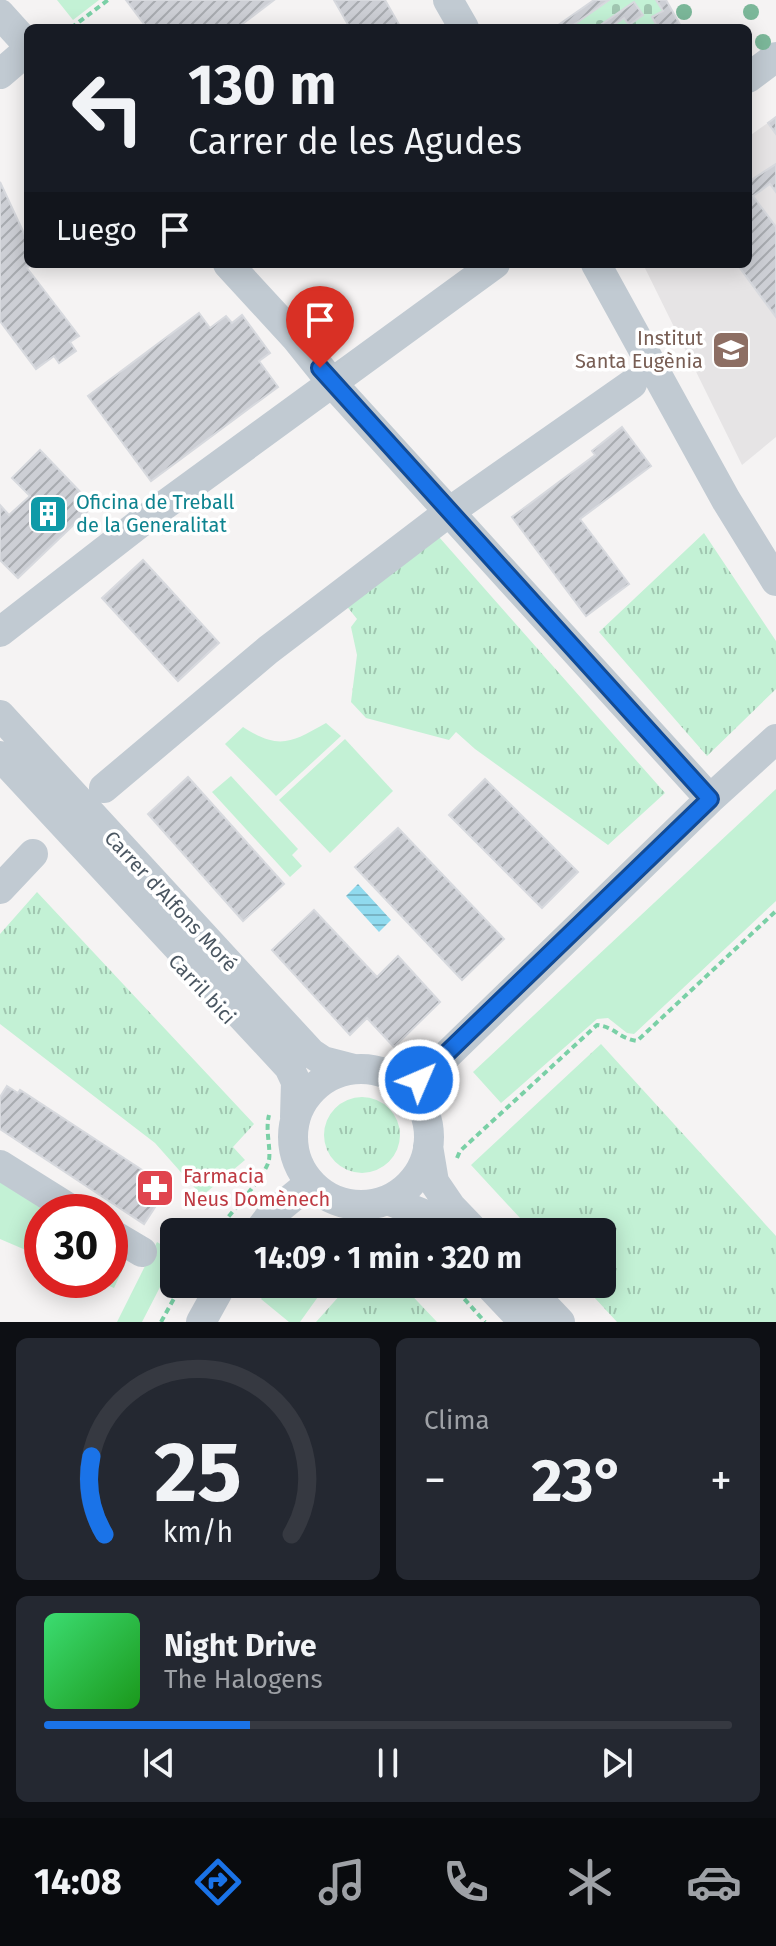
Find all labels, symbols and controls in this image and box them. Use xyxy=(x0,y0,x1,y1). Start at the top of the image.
text: 130 m xyxy=(188,52,336,119)
icon: left xyxy=(56,56,160,160)
text: Carrer de les Agudes xyxy=(188,120,522,164)
icon: arrive xyxy=(153,208,197,252)
text: Luego xyxy=(56,212,137,248)
pin xyxy=(286,286,354,368)
icon: arrive xyxy=(298,298,342,342)
place label: Institut Santa Eugènia xyxy=(575,326,704,373)
school or university icon: Institut Santa Eugènia xyxy=(710,329,752,371)
place label: Oficina de Treball de la Generalitat xyxy=(76,490,235,537)
building icon: Oficina de Treball de la Generalitat xyxy=(27,493,69,535)
street label: Carrer d'Alfons Moré xyxy=(100,826,242,976)
street label: Carril bici xyxy=(164,949,240,1029)
position arrow xyxy=(377,1038,461,1122)
place label: Farmacia Neus Domènech xyxy=(183,1164,330,1211)
pharmacy icon: Farmacia Neus Domènech xyxy=(134,1167,176,1209)
speed limit sign: 30 xyxy=(24,1194,128,1298)
text: 14:09 · 1 min · 320 m xyxy=(254,1240,522,1276)
text: Clima xyxy=(424,1405,490,1436)
text: 25 xyxy=(154,1423,242,1523)
text: 23° xyxy=(531,1445,625,1517)
text: − xyxy=(424,1454,446,1507)
text: + xyxy=(710,1454,732,1507)
text: km/h xyxy=(163,1515,233,1550)
text: Night Drive xyxy=(164,1628,317,1664)
text: The Halogens xyxy=(164,1664,323,1695)
icon: previous xyxy=(137,1741,181,1785)
icon: pause xyxy=(366,1741,410,1785)
icon: next xyxy=(595,1741,639,1785)
icon: directions xyxy=(190,1854,246,1910)
icon: music xyxy=(314,1854,370,1910)
icon: phone xyxy=(438,1854,494,1910)
icon: climate xyxy=(562,1854,618,1910)
icon: car xyxy=(686,1854,742,1910)
text: 14:08 xyxy=(34,1860,122,1904)

